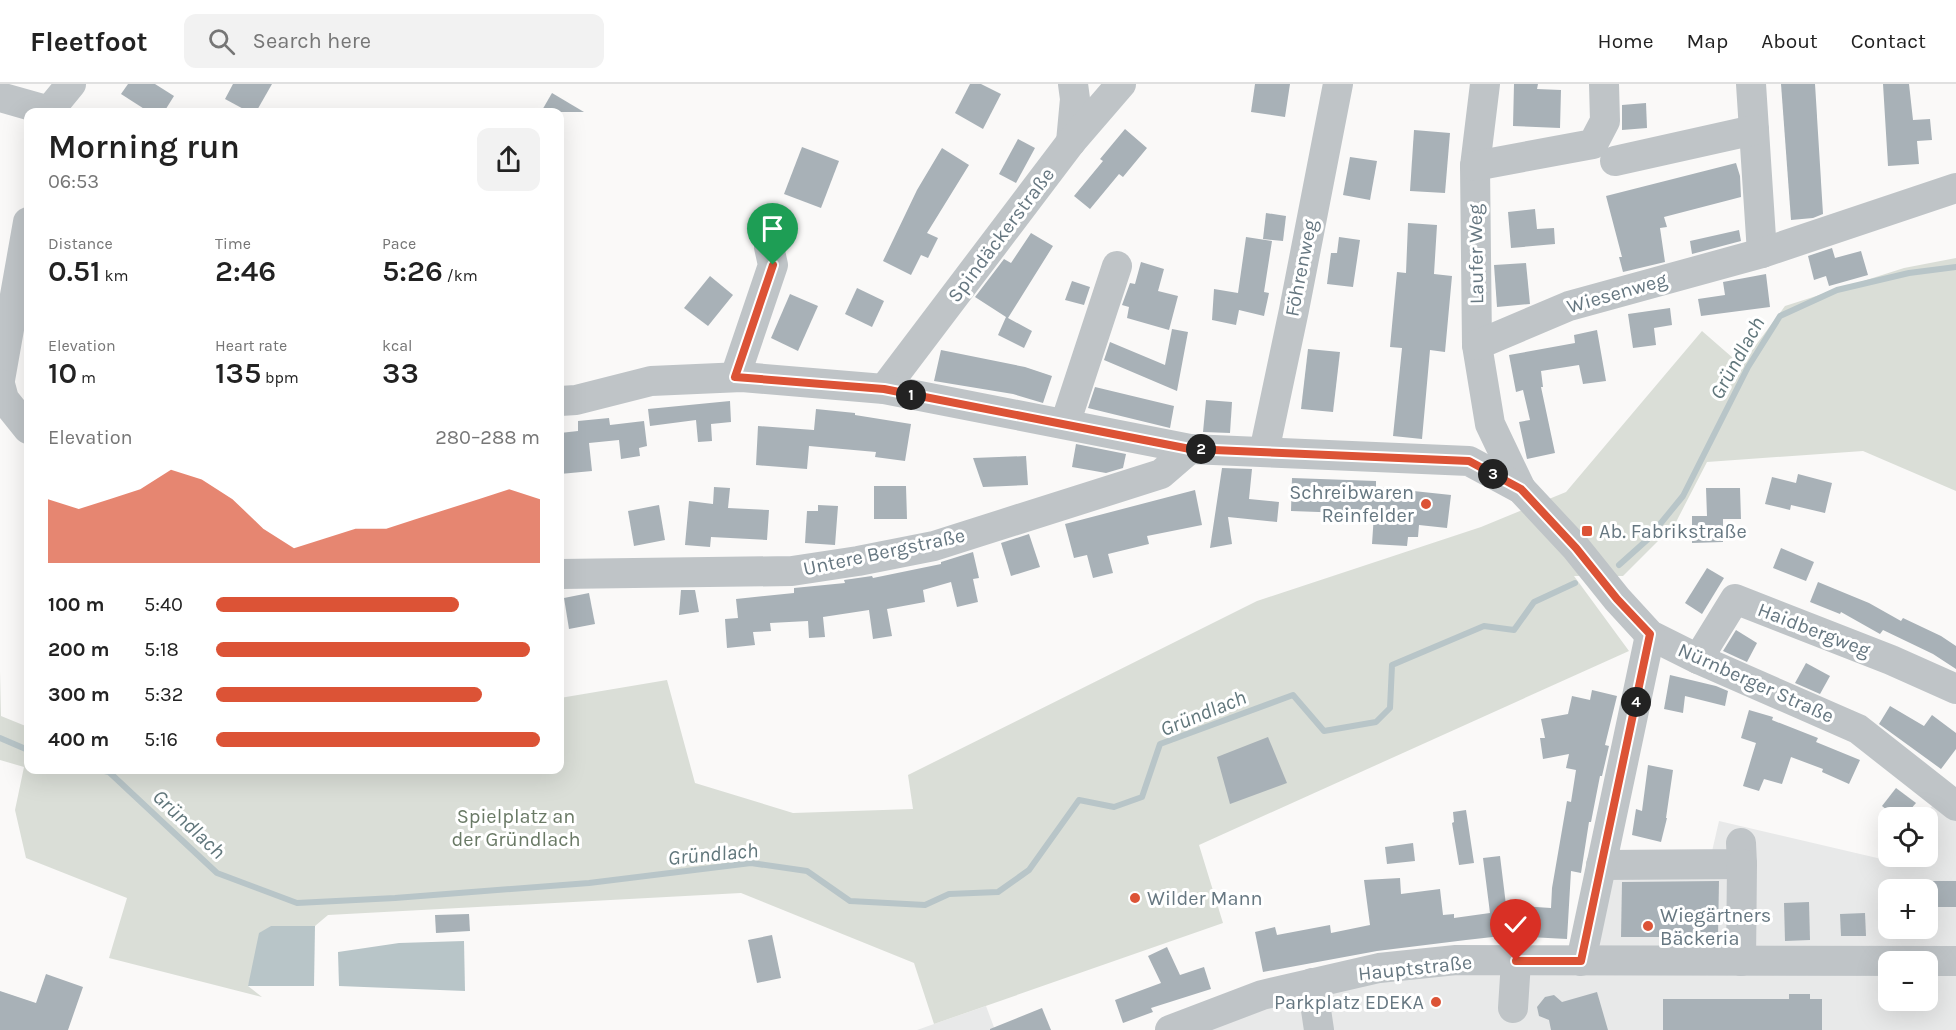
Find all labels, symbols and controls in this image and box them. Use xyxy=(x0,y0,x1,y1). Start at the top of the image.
search box xyxy=(184,14,604,68)
text: Fleetfoot xyxy=(30,25,148,58)
icon: search xyxy=(205,25,238,58)
text: Search here xyxy=(253,28,371,54)
text: Home xyxy=(1598,29,1654,53)
text: Map xyxy=(1687,29,1728,53)
text: About xyxy=(1761,29,1818,53)
text: Contact xyxy=(1851,29,1926,53)
text: Morning run xyxy=(48,128,240,166)
button: share xyxy=(477,128,540,191)
street label: Spindäckerstraße xyxy=(943,163,1059,307)
text: 06:53 xyxy=(48,170,99,193)
pin xyxy=(747,203,798,265)
street label: Laufer Weg xyxy=(1464,204,1488,304)
icon: arrive xyxy=(756,212,789,245)
street label: Föhrenweg xyxy=(1280,217,1322,319)
text: Distance xyxy=(48,234,113,253)
text: Time xyxy=(215,234,251,253)
text: Pace xyxy=(382,234,416,253)
text: 0.51 xyxy=(48,253,101,289)
text: 2:46 xyxy=(215,253,276,289)
text: 5:26 xyxy=(382,253,443,289)
text: km xyxy=(101,266,128,285)
text: /km xyxy=(443,266,478,285)
street label: Wiesenweg xyxy=(1564,268,1670,318)
water label: Gründlach xyxy=(1705,313,1769,403)
text: Elevation xyxy=(48,336,116,355)
text: Heart rate xyxy=(215,336,287,355)
text: kcal xyxy=(382,336,413,355)
text: 10 xyxy=(48,355,77,391)
text: 135 xyxy=(215,355,261,391)
text: 33 xyxy=(382,355,419,391)
text: m xyxy=(77,368,96,387)
text: bpm xyxy=(261,368,299,387)
pin: 1 xyxy=(896,380,926,410)
text: 1 xyxy=(908,385,914,404)
text: Elevation xyxy=(48,426,133,449)
text: 280–288 m xyxy=(435,426,540,449)
pin: 2 xyxy=(1186,434,1216,464)
text: 2 xyxy=(1196,439,1206,458)
pin: 3 xyxy=(1478,459,1508,489)
text: 3 xyxy=(1488,464,1498,483)
place label: Schreibwaren Reinfelder xyxy=(1289,481,1415,527)
marker: Schreibwaren Reinfelder xyxy=(1419,497,1433,511)
place label: Ab. Fabrikstraße xyxy=(1599,520,1747,543)
street label: Untere Bergstraße xyxy=(801,524,967,580)
marker: Ab. Fabrikstraße xyxy=(1580,524,1594,538)
text: 100 m xyxy=(48,593,104,616)
text: 5:40 xyxy=(144,593,183,616)
street label: Haidbergweg xyxy=(1755,598,1873,662)
text: 200 m xyxy=(48,638,109,661)
text: 5:18 xyxy=(144,638,179,661)
street label: Nürnberger Straße xyxy=(1675,638,1837,728)
text: 300 m xyxy=(48,683,110,706)
text: 5:32 xyxy=(144,683,183,706)
water label: Gründlach xyxy=(1157,685,1249,741)
pin: 4 xyxy=(1621,687,1651,717)
text: 4 xyxy=(1631,692,1641,711)
text: 400 m xyxy=(48,728,109,751)
text: 5:16 xyxy=(144,728,178,751)
water label: Gründlach xyxy=(148,784,230,864)
park label: Spielplatz an der Gründlach xyxy=(451,805,581,851)
map controls xyxy=(1878,807,1938,1011)
button: locate xyxy=(1878,807,1938,867)
water label: Gründlach xyxy=(667,838,759,870)
button: + xyxy=(1878,879,1938,939)
place label: Wilder Mann xyxy=(1147,887,1263,910)
marker: Wilder Mann xyxy=(1128,891,1142,905)
pin xyxy=(1490,899,1541,961)
place label: Wiegärtners Bäckeria xyxy=(1660,904,1771,950)
icon: check xyxy=(1499,908,1532,941)
marker: Wiegärtners Bäckeria xyxy=(1641,919,1655,933)
street label: Hauptstraße xyxy=(1357,951,1473,985)
button: − xyxy=(1878,951,1938,1011)
place label: Parkplatz EDEKA xyxy=(1274,991,1424,1014)
marker: Parkplatz EDEKA xyxy=(1429,995,1443,1009)

